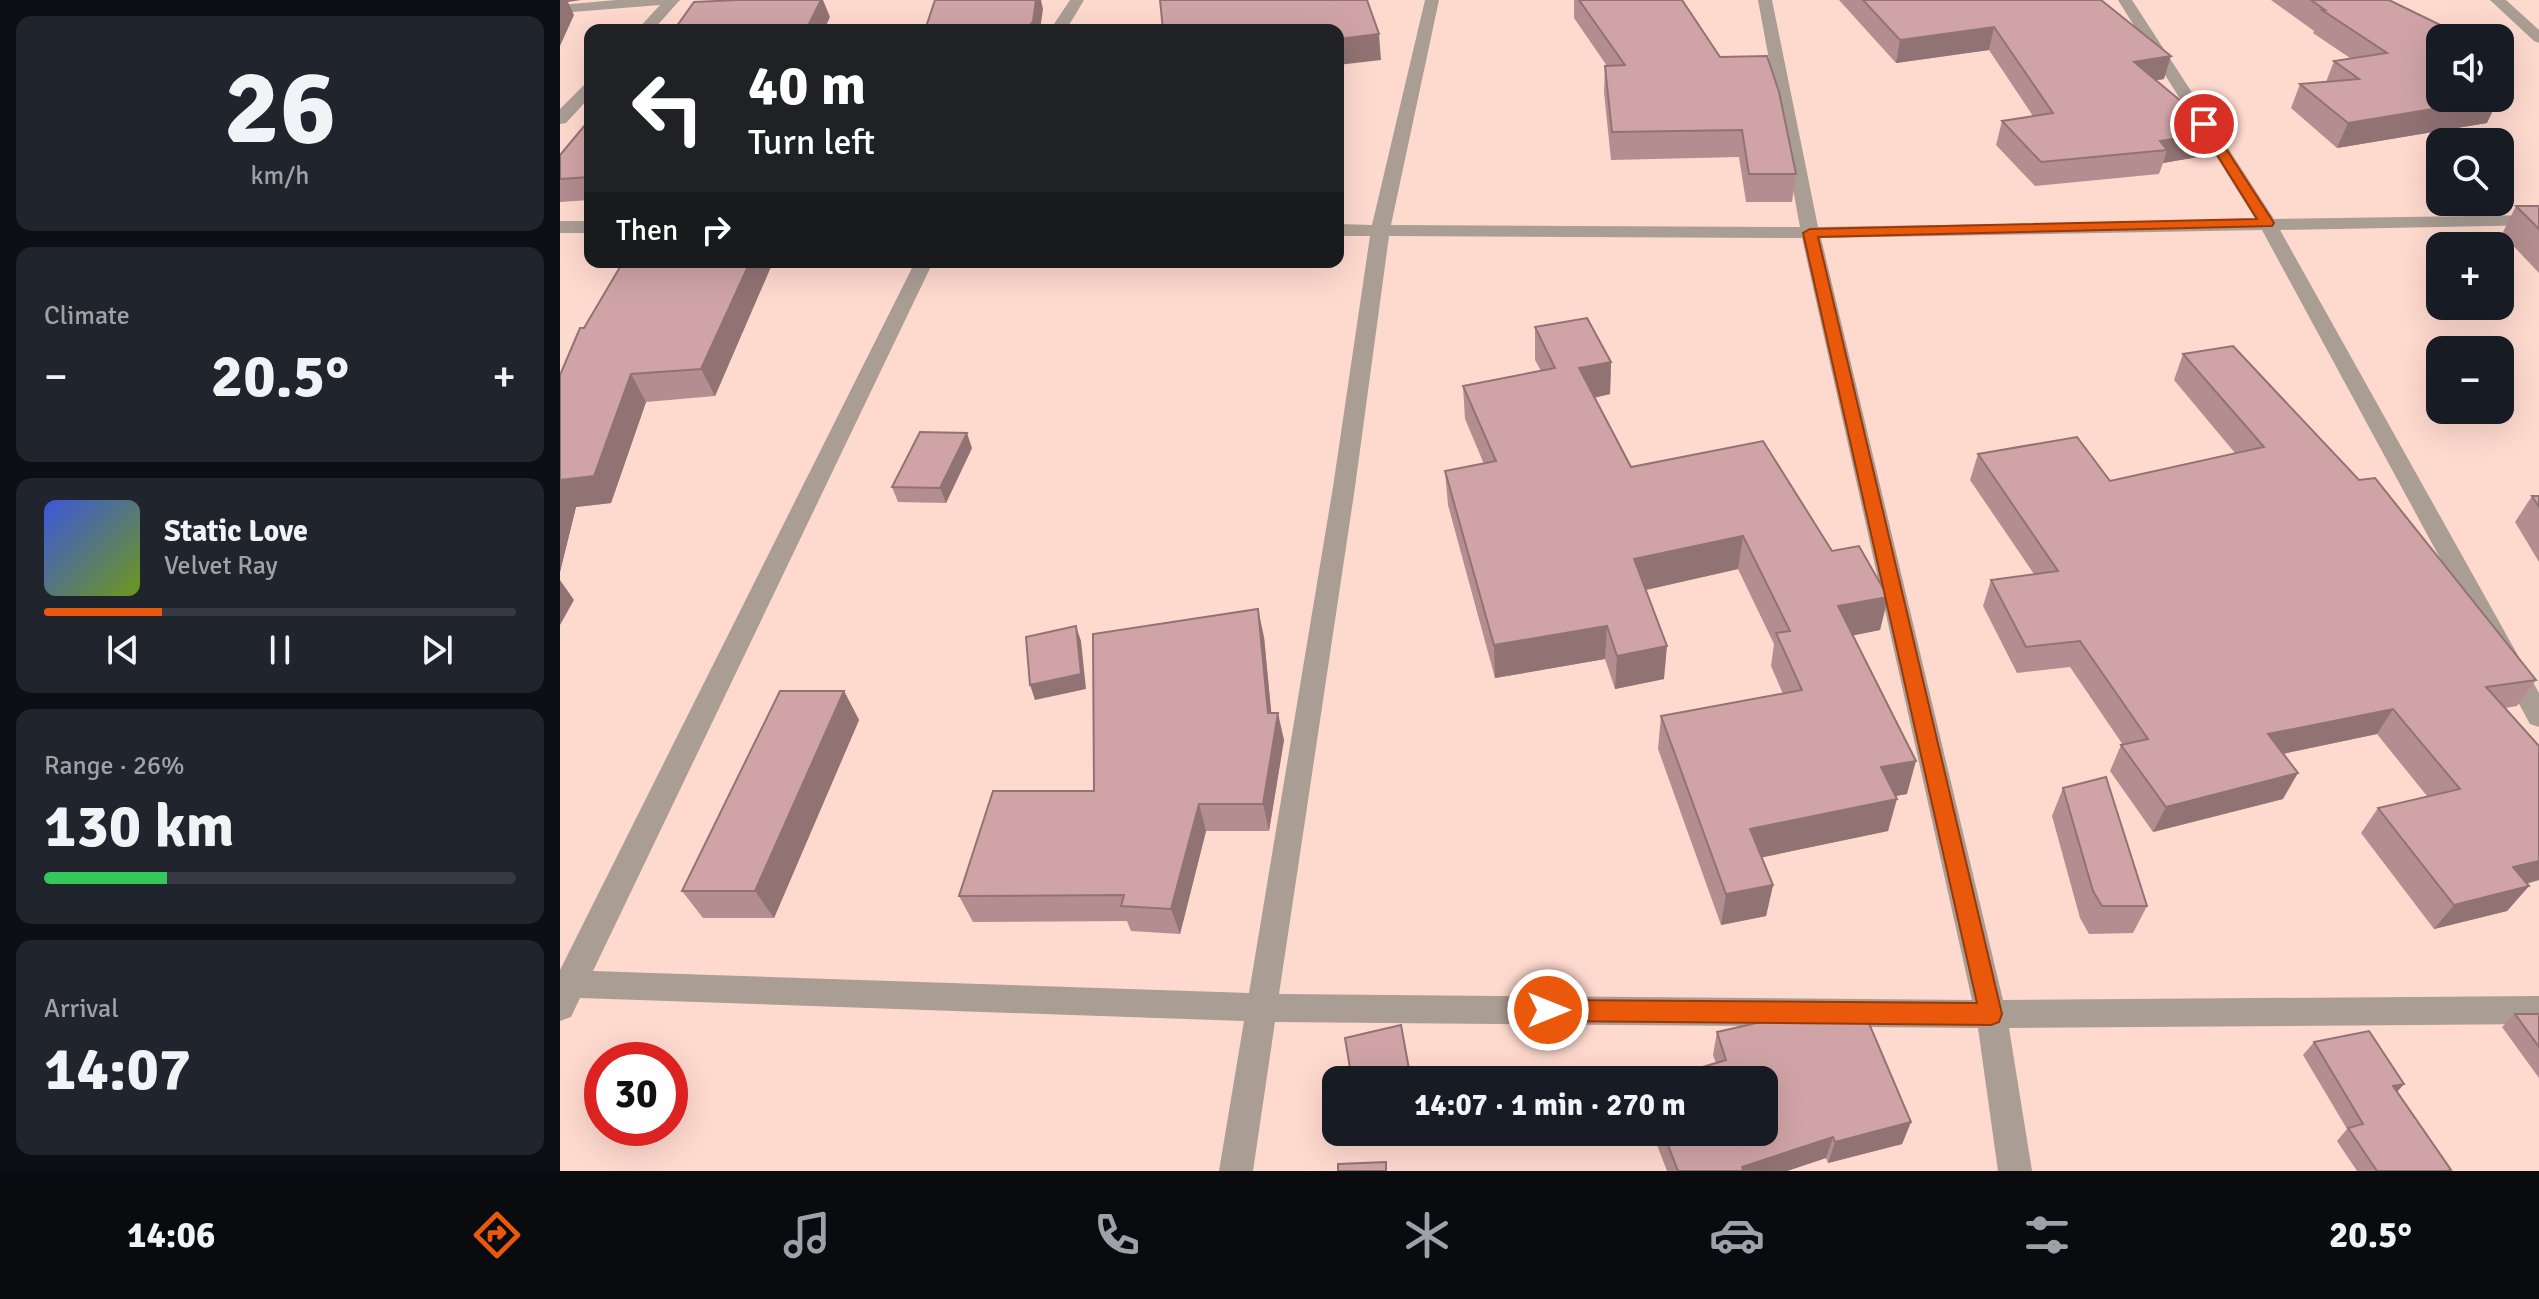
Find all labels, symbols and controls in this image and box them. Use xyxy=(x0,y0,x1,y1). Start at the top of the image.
map controls xyxy=(2426,24,2514,424)
button: sound xyxy=(2426,24,2514,112)
text: 26 xyxy=(224,44,336,172)
text: 40 m xyxy=(748,51,866,120)
icon: left xyxy=(616,56,720,160)
pin xyxy=(2170,90,2238,158)
icon: arrive xyxy=(2182,102,2226,146)
text: Turn left xyxy=(748,120,875,165)
button: search xyxy=(2426,128,2514,216)
text: km/h xyxy=(251,160,309,192)
icon: right xyxy=(694,208,738,252)
text: Then xyxy=(616,212,678,249)
button: + xyxy=(2426,232,2514,320)
text: Climate xyxy=(44,300,130,332)
button: − xyxy=(2426,336,2514,424)
text: 20.5° xyxy=(211,340,349,414)
text: − xyxy=(44,350,68,404)
text: + xyxy=(492,350,516,404)
text: Static Love xyxy=(164,513,308,550)
text: Velvet Ray xyxy=(164,550,278,582)
icon: previous xyxy=(101,628,145,672)
icon: pause xyxy=(258,628,302,672)
icon: next xyxy=(415,628,459,672)
text: Range · 26% xyxy=(44,750,185,782)
text: 130 km xyxy=(44,790,234,864)
position arrow xyxy=(1506,968,1590,1052)
text: Arrival xyxy=(44,993,119,1025)
text: 14:07 xyxy=(44,1033,191,1107)
speed limit sign: 30 xyxy=(584,1042,688,1146)
text: 14:07 · 1 min · 270 m xyxy=(1414,1087,1686,1124)
icon: directions xyxy=(469,1207,525,1263)
icon: music xyxy=(779,1207,835,1263)
icon: phone xyxy=(1089,1207,1145,1263)
icon: climate xyxy=(1399,1207,1455,1263)
icon: car xyxy=(1709,1207,1765,1263)
icon: filters xyxy=(2019,1207,2075,1263)
text: 14:06 xyxy=(127,1213,215,1258)
text: 20.5° xyxy=(2329,1213,2412,1258)

